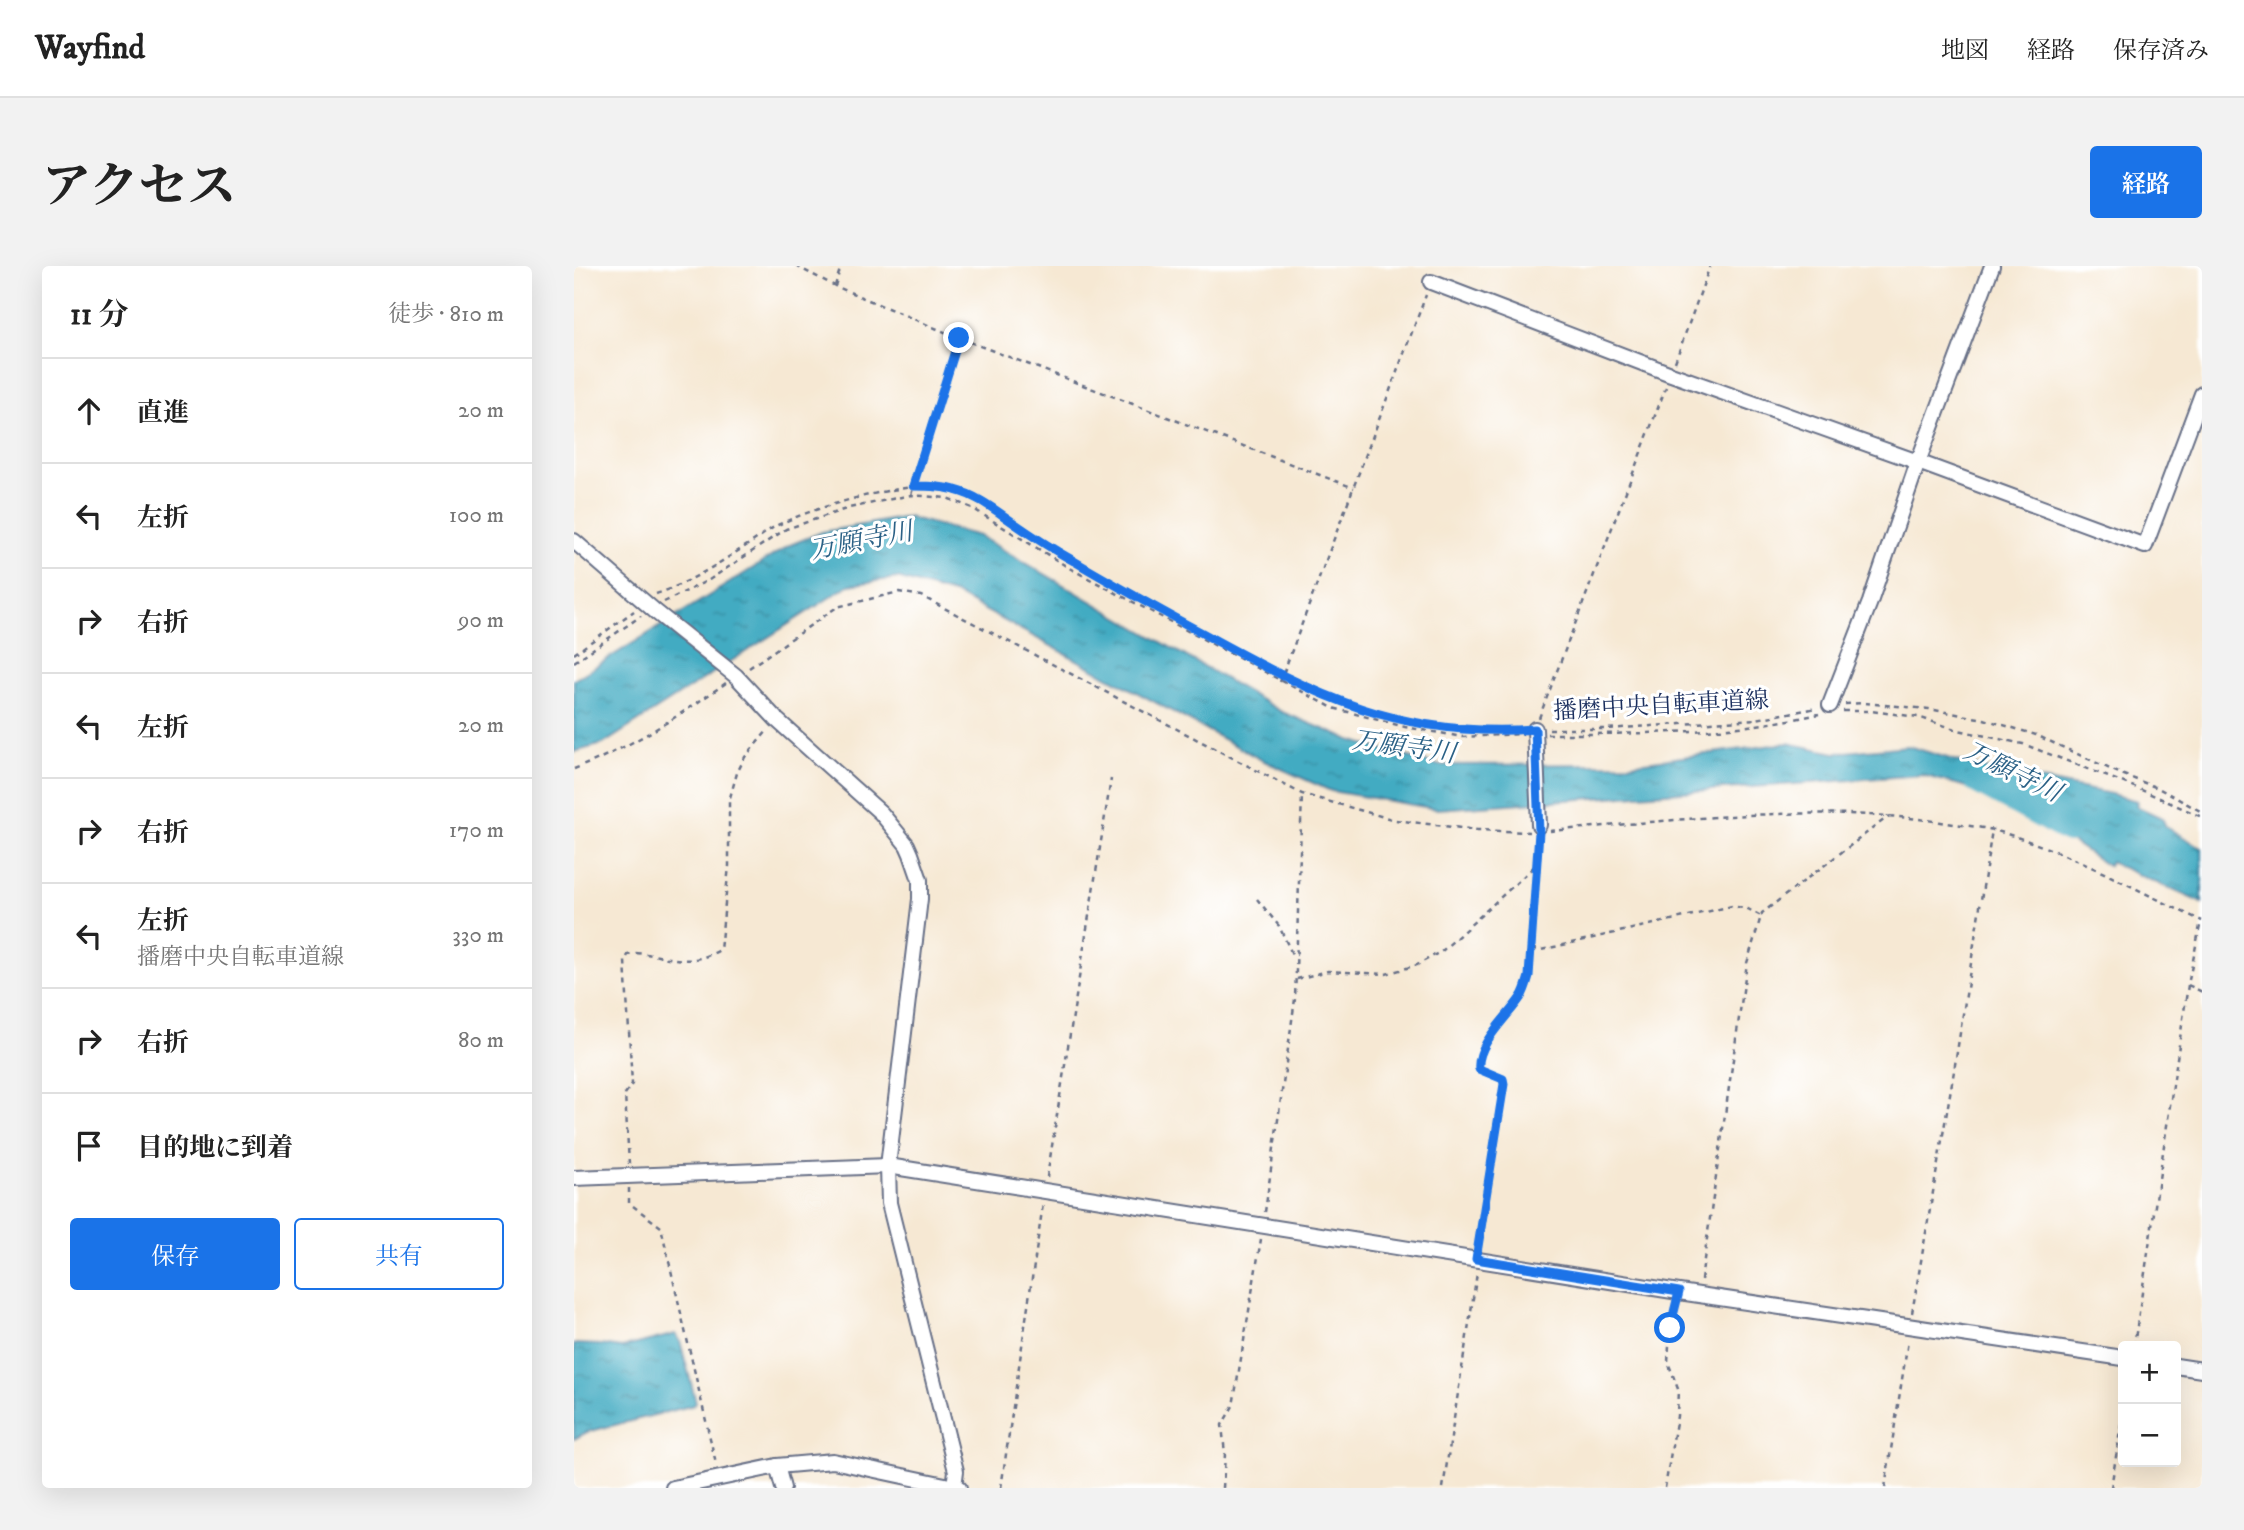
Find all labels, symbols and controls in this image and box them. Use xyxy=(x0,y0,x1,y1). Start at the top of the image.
text: Wayfind xyxy=(35,28,145,69)
text: 地図 xyxy=(1941,36,1989,66)
text: 経路 xyxy=(2027,36,2075,66)
text: 保存済み xyxy=(2113,36,2209,66)
button: 経路 xyxy=(2090,146,2202,218)
text: アクセス xyxy=(42,157,237,219)
text: 11 分 xyxy=(70,297,128,334)
text: 徒歩 · 810 m xyxy=(388,300,504,329)
route end xyxy=(943,322,974,353)
icon: ahead xyxy=(70,392,108,430)
text: 20 m xyxy=(458,396,504,425)
text: 直進 xyxy=(137,397,189,430)
icon: left xyxy=(70,497,108,535)
text: 100 m xyxy=(449,501,504,530)
text: 左折 xyxy=(137,502,189,535)
water label: 万願寺川 xyxy=(807,515,918,568)
icon: right xyxy=(70,602,108,640)
text: 90 m xyxy=(458,606,504,635)
text: 右折 xyxy=(137,607,189,640)
street label: 播磨中央自転車道線 xyxy=(1552,685,1770,727)
icon: left xyxy=(70,707,108,745)
text: 20 m xyxy=(458,711,504,740)
text: 左折 xyxy=(137,712,189,745)
water label: 万願寺川 xyxy=(1350,724,1461,771)
water label: 万願寺川 xyxy=(1958,735,2069,811)
icon: right xyxy=(70,812,108,850)
text: 170 m xyxy=(449,816,504,845)
text: 右折 xyxy=(137,817,189,850)
text: 左折 xyxy=(137,905,189,938)
icon: left xyxy=(70,917,108,955)
text: 330 m xyxy=(452,921,504,950)
text: 播磨中央自転車道線 xyxy=(137,943,344,972)
icon: right xyxy=(70,1022,108,1060)
text: 80 m xyxy=(458,1026,504,1055)
text: 右折 xyxy=(137,1027,189,1060)
icon: arrive xyxy=(70,1127,108,1165)
text: 目的地に到着 xyxy=(137,1132,293,1165)
button: 保存 xyxy=(70,1218,280,1290)
button: 共有 xyxy=(294,1218,504,1290)
route start xyxy=(1654,1312,1685,1343)
map controls xyxy=(2118,1341,2181,1467)
button: + xyxy=(2118,1341,2181,1404)
button: − xyxy=(2118,1404,2181,1467)

